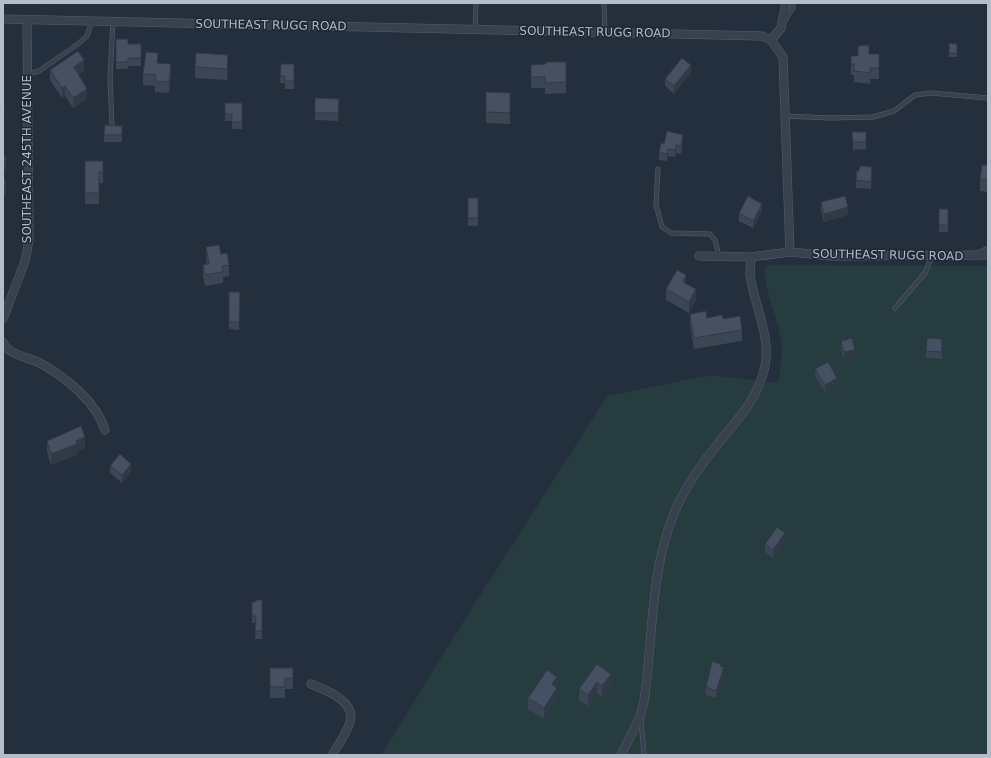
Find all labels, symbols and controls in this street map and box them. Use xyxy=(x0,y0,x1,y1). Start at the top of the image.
street label: SOUTHEAST RUGG ROAD xyxy=(195,17,347,33)
street label: SOUTHEAST RUGG ROAD xyxy=(519,24,671,40)
street label: SOUTHEAST 245TH AVENUE xyxy=(20,75,34,243)
street label: SOUTHEAST RUGG ROAD xyxy=(812,247,964,263)

